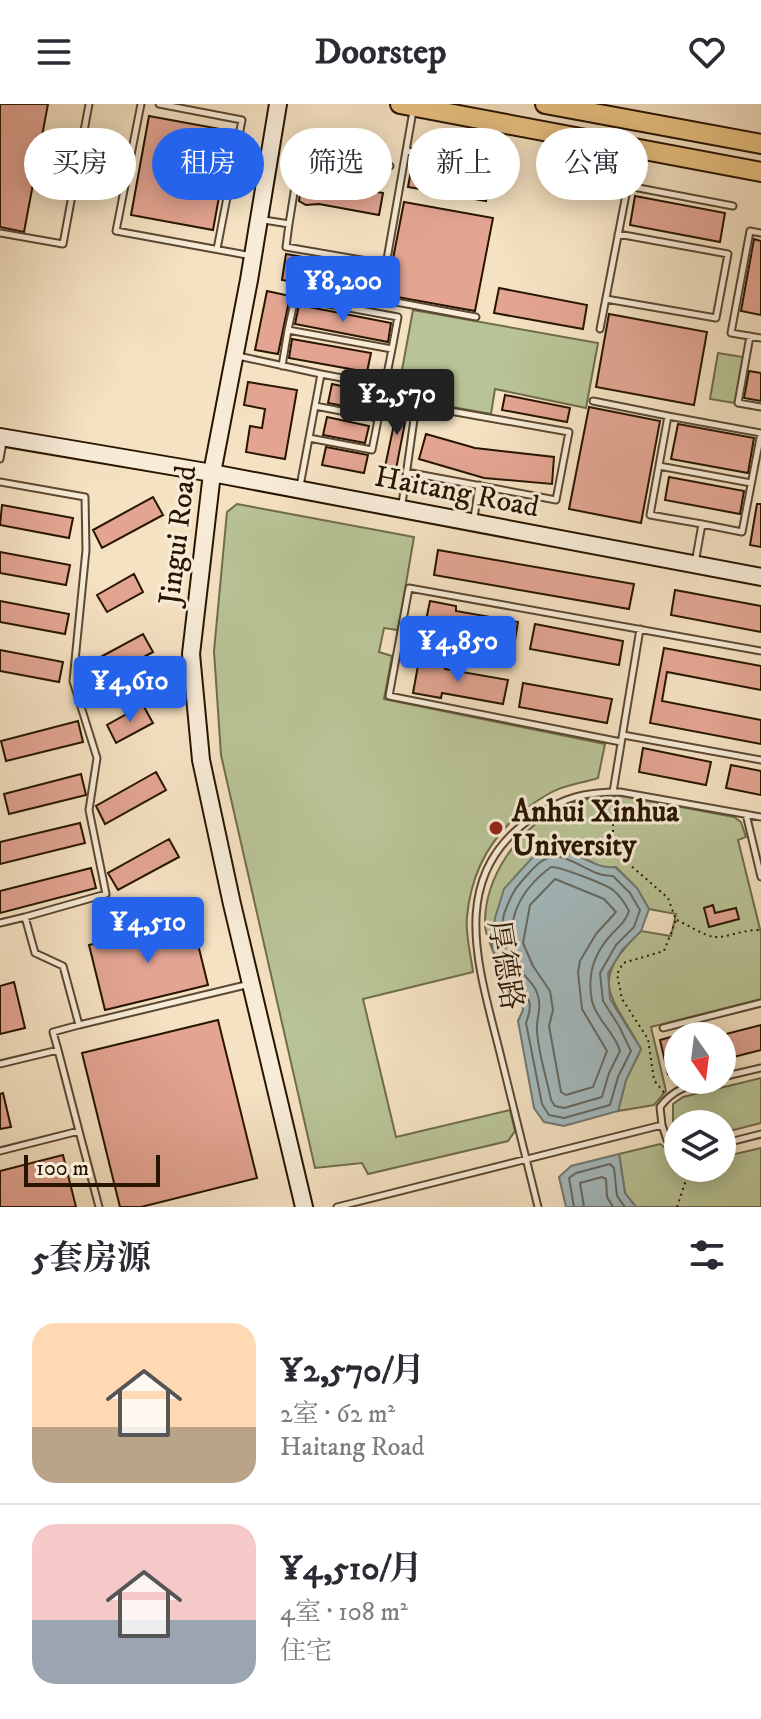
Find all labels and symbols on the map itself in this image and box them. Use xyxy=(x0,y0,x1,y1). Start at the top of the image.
pin: ¥8,200 xyxy=(278,256,408,324)
pin: ¥2,570 xyxy=(332,369,462,437)
street label: Haitang Road xyxy=(371,458,542,527)
street label: Jingui Road xyxy=(151,463,205,610)
pin: ¥4,850 xyxy=(393,616,523,684)
pin: ¥4,610 xyxy=(65,656,195,724)
place label: Anhui Xinhua University xyxy=(511,794,680,865)
marker: Anhui Xinhua University xyxy=(487,819,505,837)
pin: ¥4,510 xyxy=(83,897,213,965)
street label: 厚德路 xyxy=(479,918,530,1013)
north arrow xyxy=(664,1022,736,1094)
scale bar xyxy=(24,1151,160,1187)

